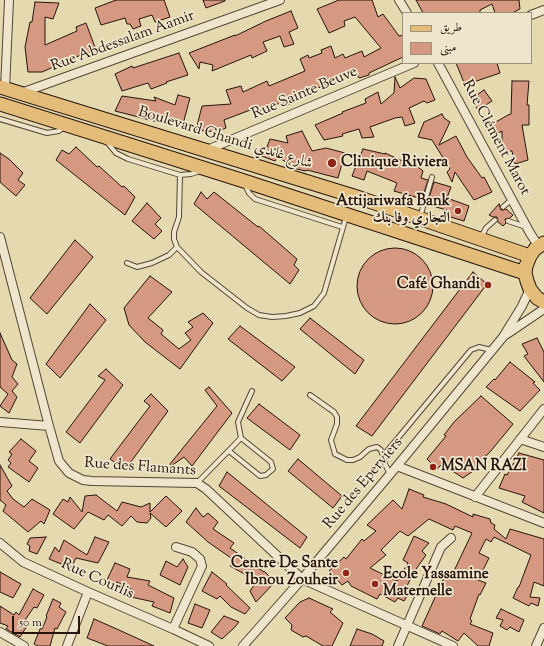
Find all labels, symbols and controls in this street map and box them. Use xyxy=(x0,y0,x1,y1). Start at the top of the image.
street label: Rue Abdessalam Aamir xyxy=(49,8,197,76)
legend xyxy=(402,12,532,64)
text: طريق xyxy=(440,19,462,37)
text: مبنى xyxy=(440,39,456,57)
street label: Rue Sainte Beuve xyxy=(250,64,360,124)
street label: Rue Clément Marot xyxy=(457,77,533,199)
street label: Boulevard Ghandi شارع غاندي xyxy=(136,104,314,174)
place label: Clinique Riviera xyxy=(341,154,448,172)
marker: Clinique Riviera xyxy=(326,157,338,169)
place label: Attijariwafa Bank التجاري وفا بنك xyxy=(336,193,450,228)
marker: Attijariwafa Bank التجاري وفا بنك xyxy=(453,206,463,216)
place label: Café Ghandi xyxy=(397,276,480,294)
marker: Café Ghandi xyxy=(483,280,493,290)
street label: Rue des Eperviers xyxy=(320,435,408,533)
street label: Rue des Flamants xyxy=(83,455,197,481)
place label: MSAN RAZI xyxy=(441,458,527,476)
marker: MSAN RAZI xyxy=(428,462,438,472)
place label: Centre De Sante Ibnou Zouheir xyxy=(231,555,338,590)
street label: Rue Courlis xyxy=(58,556,136,604)
place label: Ecole Yassamine Maternelle xyxy=(383,566,489,601)
marker: Centre De Sante Ibnou Zouheir xyxy=(341,568,351,578)
marker: Ecole Yassamine Maternelle xyxy=(370,579,380,589)
scale bar xyxy=(14,608,82,634)
text: 50 m xyxy=(19,614,42,632)

